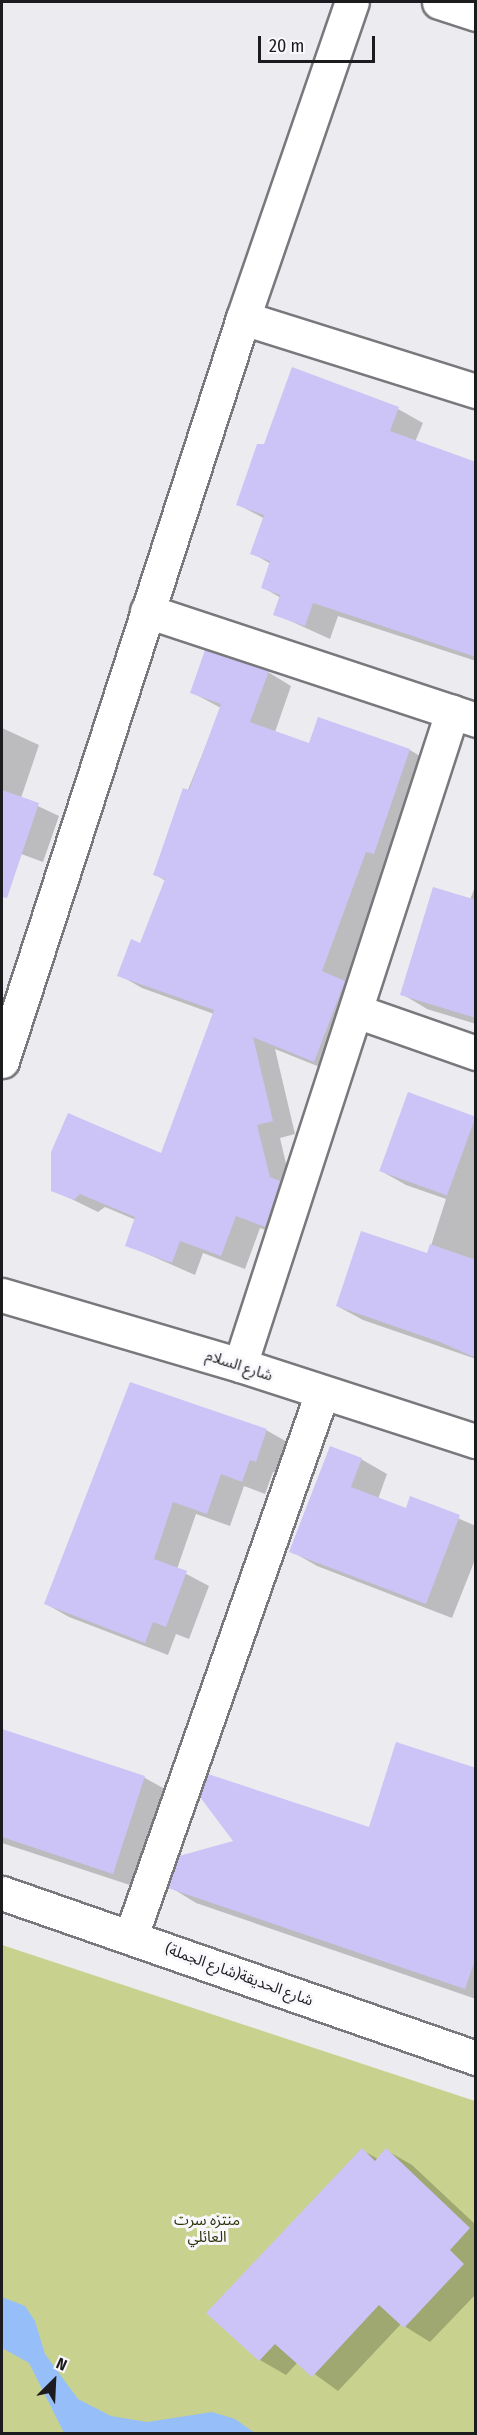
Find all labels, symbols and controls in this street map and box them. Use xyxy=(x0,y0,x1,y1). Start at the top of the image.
scale bar xyxy=(261,24,378,62)
text: 20 m xyxy=(269,35,304,57)
street label: شارع السلام xyxy=(203,1347,275,1385)
street label: شارع الحديقة(شارع الجملة) xyxy=(163,1940,315,2010)
park label: منتزه سرت العائلي xyxy=(174,2211,240,2246)
north arrow xyxy=(24,2351,84,2411)
text: N xyxy=(53,2353,70,2375)

